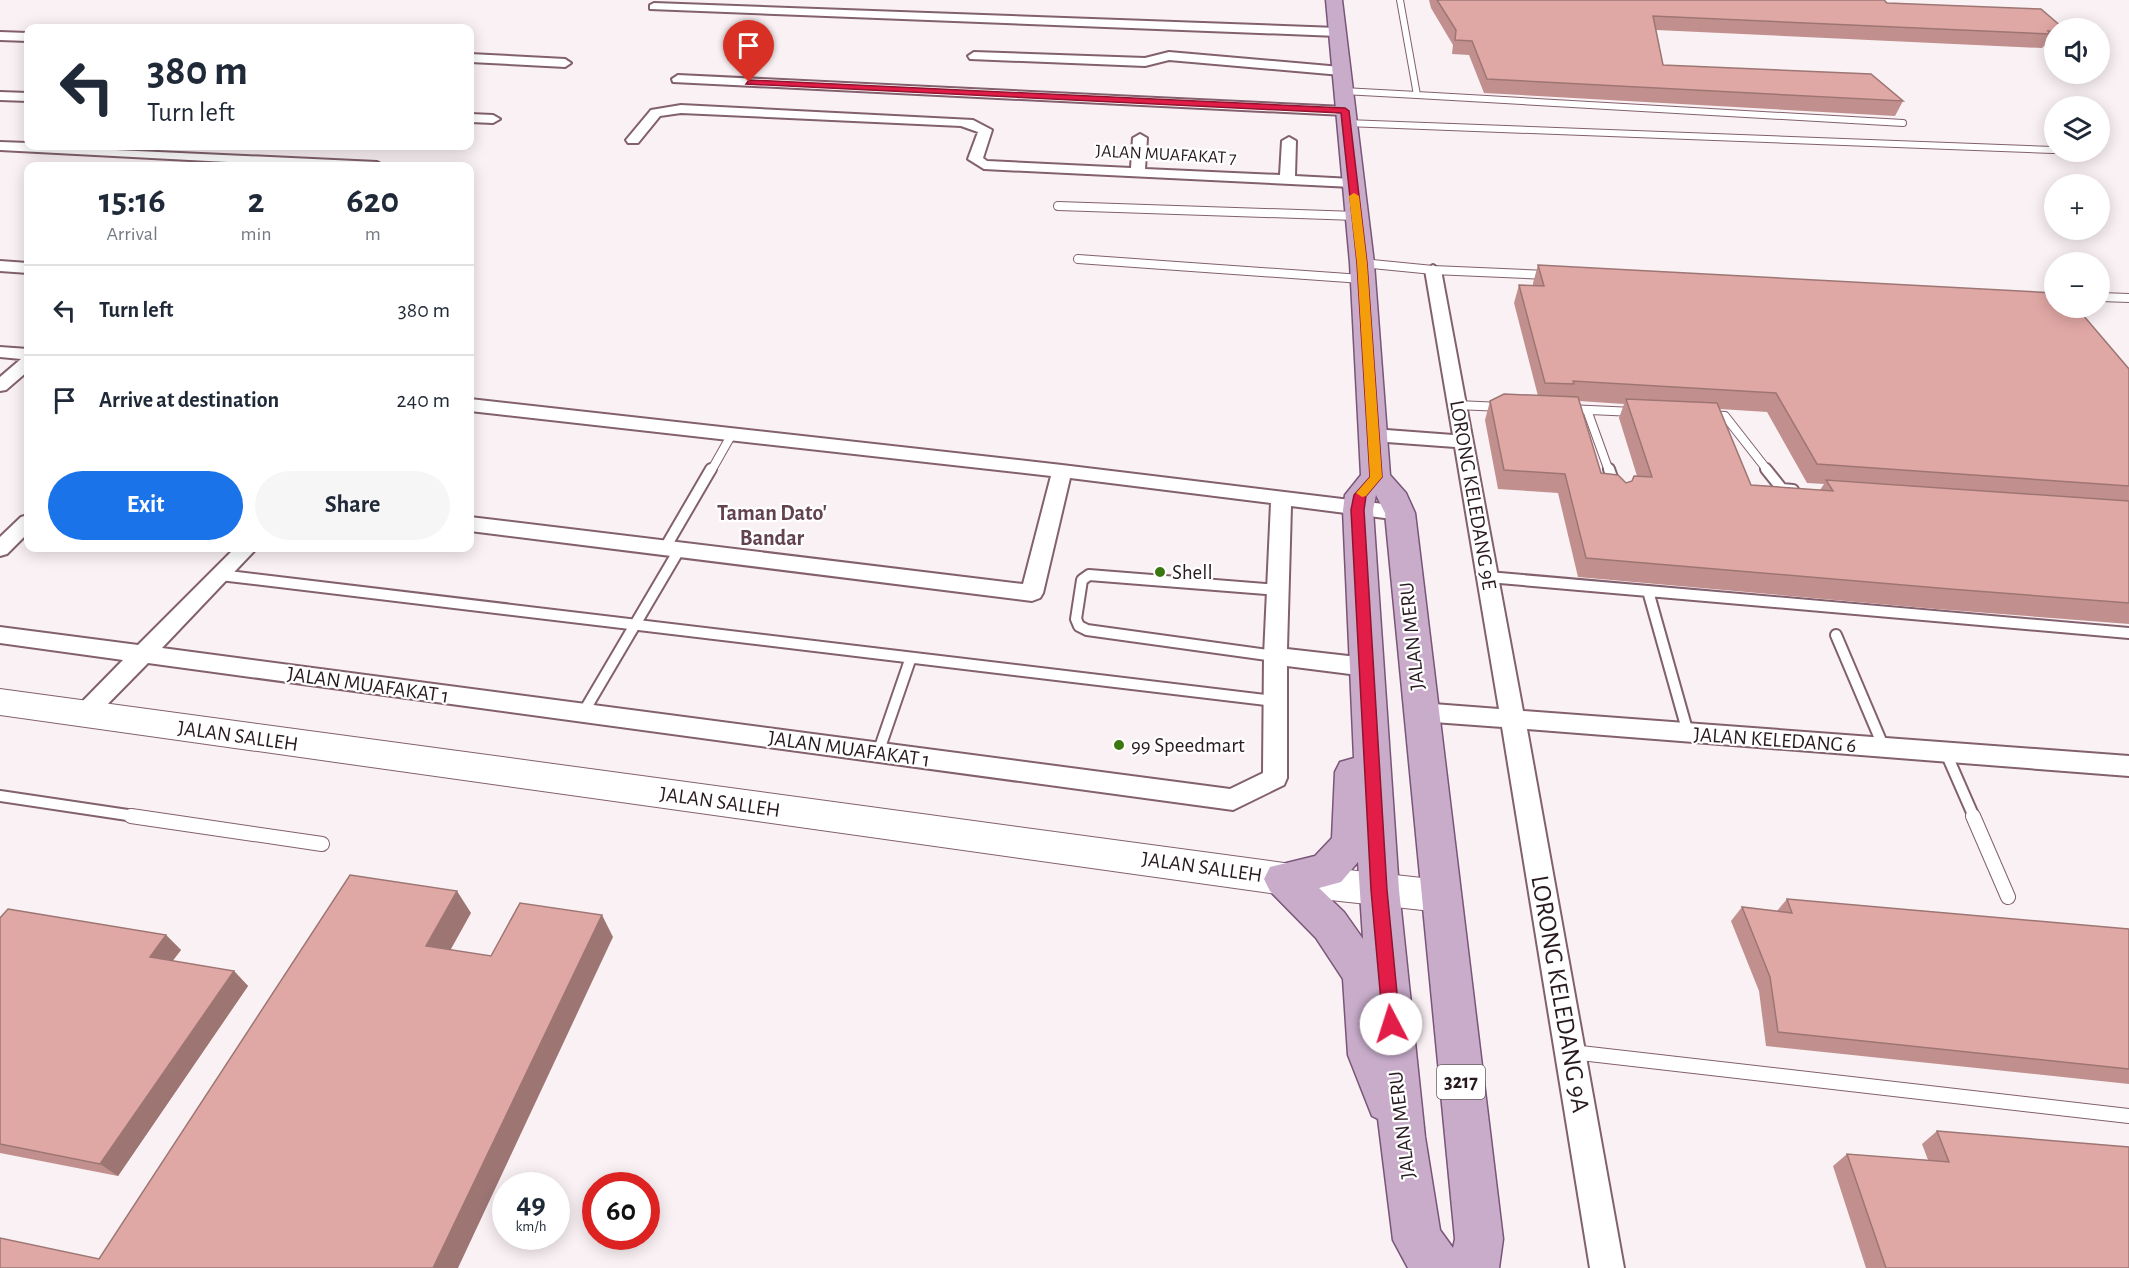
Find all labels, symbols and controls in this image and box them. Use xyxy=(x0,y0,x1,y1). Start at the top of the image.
map controls xyxy=(2044,18,2110,318)
button: sound xyxy=(2044,18,2110,84)
pin xyxy=(723,20,774,82)
icon: arrive xyxy=(732,29,765,62)
icon: left xyxy=(48,48,126,126)
text: 380 m xyxy=(147,50,248,92)
button: layers xyxy=(2044,96,2110,162)
text: Turn left xyxy=(147,99,235,126)
street label: JALAN MUAFAKAT 7 xyxy=(1095,142,1237,168)
button: + xyxy=(2044,174,2110,240)
text: 15:16 xyxy=(99,183,166,219)
text: 2 xyxy=(247,183,264,219)
text: 620 xyxy=(346,183,399,219)
text: Arrival xyxy=(106,224,158,244)
text: min xyxy=(240,224,272,244)
text: m xyxy=(365,224,381,244)
button: − xyxy=(2044,252,2110,318)
icon: left xyxy=(48,294,81,327)
text: Turn left xyxy=(99,299,173,321)
text: 380 m xyxy=(398,299,450,321)
icon: arrive xyxy=(48,384,81,417)
text: Arrive at destination xyxy=(99,389,279,411)
text: 240 m xyxy=(397,389,450,411)
street label: LORONG KELEDANG 9E xyxy=(1446,399,1500,591)
button: Exit xyxy=(48,471,243,540)
button: Share xyxy=(255,471,450,540)
district label: Taman Dato' Bandar xyxy=(717,502,827,549)
place label: Shell xyxy=(1172,562,1213,583)
marker: Shell xyxy=(1153,565,1167,579)
street label: JALAN MERU xyxy=(1396,581,1428,691)
street label: JALAN MUAFAKAT 1 xyxy=(286,663,450,707)
street label: JALAN SALLEH xyxy=(176,717,300,755)
street label: JALAN KELEDANG 6 xyxy=(1693,724,1857,756)
street label: JALAN MUAFAKAT 1 xyxy=(767,727,931,771)
place label: 99 Speedmart xyxy=(1131,735,1245,756)
marker: 99 Speedmart xyxy=(1112,738,1126,752)
street label: JALAN SALLEH xyxy=(658,783,782,821)
street label: JALAN SALLEH xyxy=(1140,848,1264,886)
street label: LORONG KELEDANG 9A xyxy=(1526,873,1594,1115)
position arrow xyxy=(1359,992,1423,1056)
road number: 3217 xyxy=(1437,1065,1485,1099)
street label: JALAN MERU xyxy=(1385,1070,1419,1180)
speed limit sign: 60 xyxy=(582,1172,660,1250)
text: 49 xyxy=(516,1189,546,1219)
text: km/h xyxy=(516,1219,546,1234)

